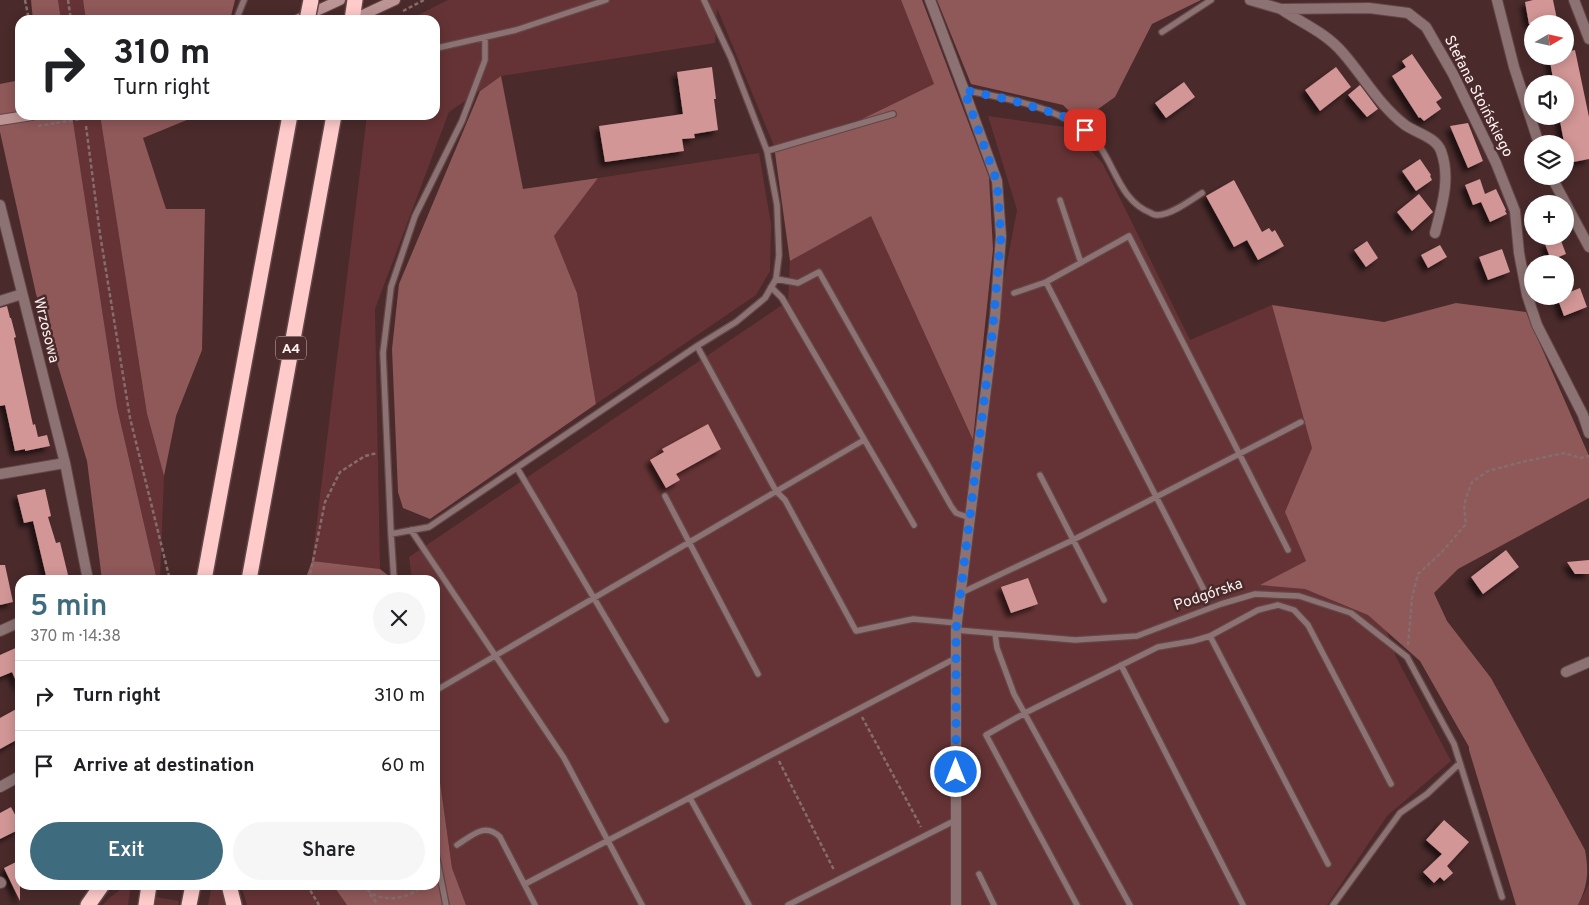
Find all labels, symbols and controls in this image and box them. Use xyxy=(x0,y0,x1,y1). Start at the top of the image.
north arrow xyxy=(1524,15,1574,65)
map controls xyxy=(1524,15,1574,305)
text: 310 m xyxy=(113,32,210,76)
street label: Stefana Stoińskiego xyxy=(1439,33,1517,161)
icon: right xyxy=(30,35,95,100)
text: Turn right xyxy=(113,75,210,102)
button: sound xyxy=(1524,75,1574,125)
pin xyxy=(1064,109,1106,151)
icon: arrive xyxy=(1071,116,1099,144)
button: layers xyxy=(1524,135,1574,185)
button: + xyxy=(1524,195,1574,245)
button: − xyxy=(1524,255,1574,305)
street label: Wrzosowa xyxy=(28,296,63,365)
road number: A4 xyxy=(276,336,306,359)
street label: Podgórska xyxy=(1172,575,1245,616)
text: 5 min xyxy=(30,589,107,626)
button: close xyxy=(373,592,425,644)
text: 370 m · 14:38 xyxy=(30,627,121,647)
icon: right xyxy=(30,682,58,710)
text: Turn right xyxy=(73,684,161,708)
text: 310 m xyxy=(374,684,425,708)
position arrow xyxy=(929,745,981,797)
icon: arrive xyxy=(30,752,58,780)
text: Arrive at destination xyxy=(73,754,254,778)
text: 60 m xyxy=(381,754,425,778)
button: Exit xyxy=(30,822,223,880)
button: Share xyxy=(233,822,425,880)

